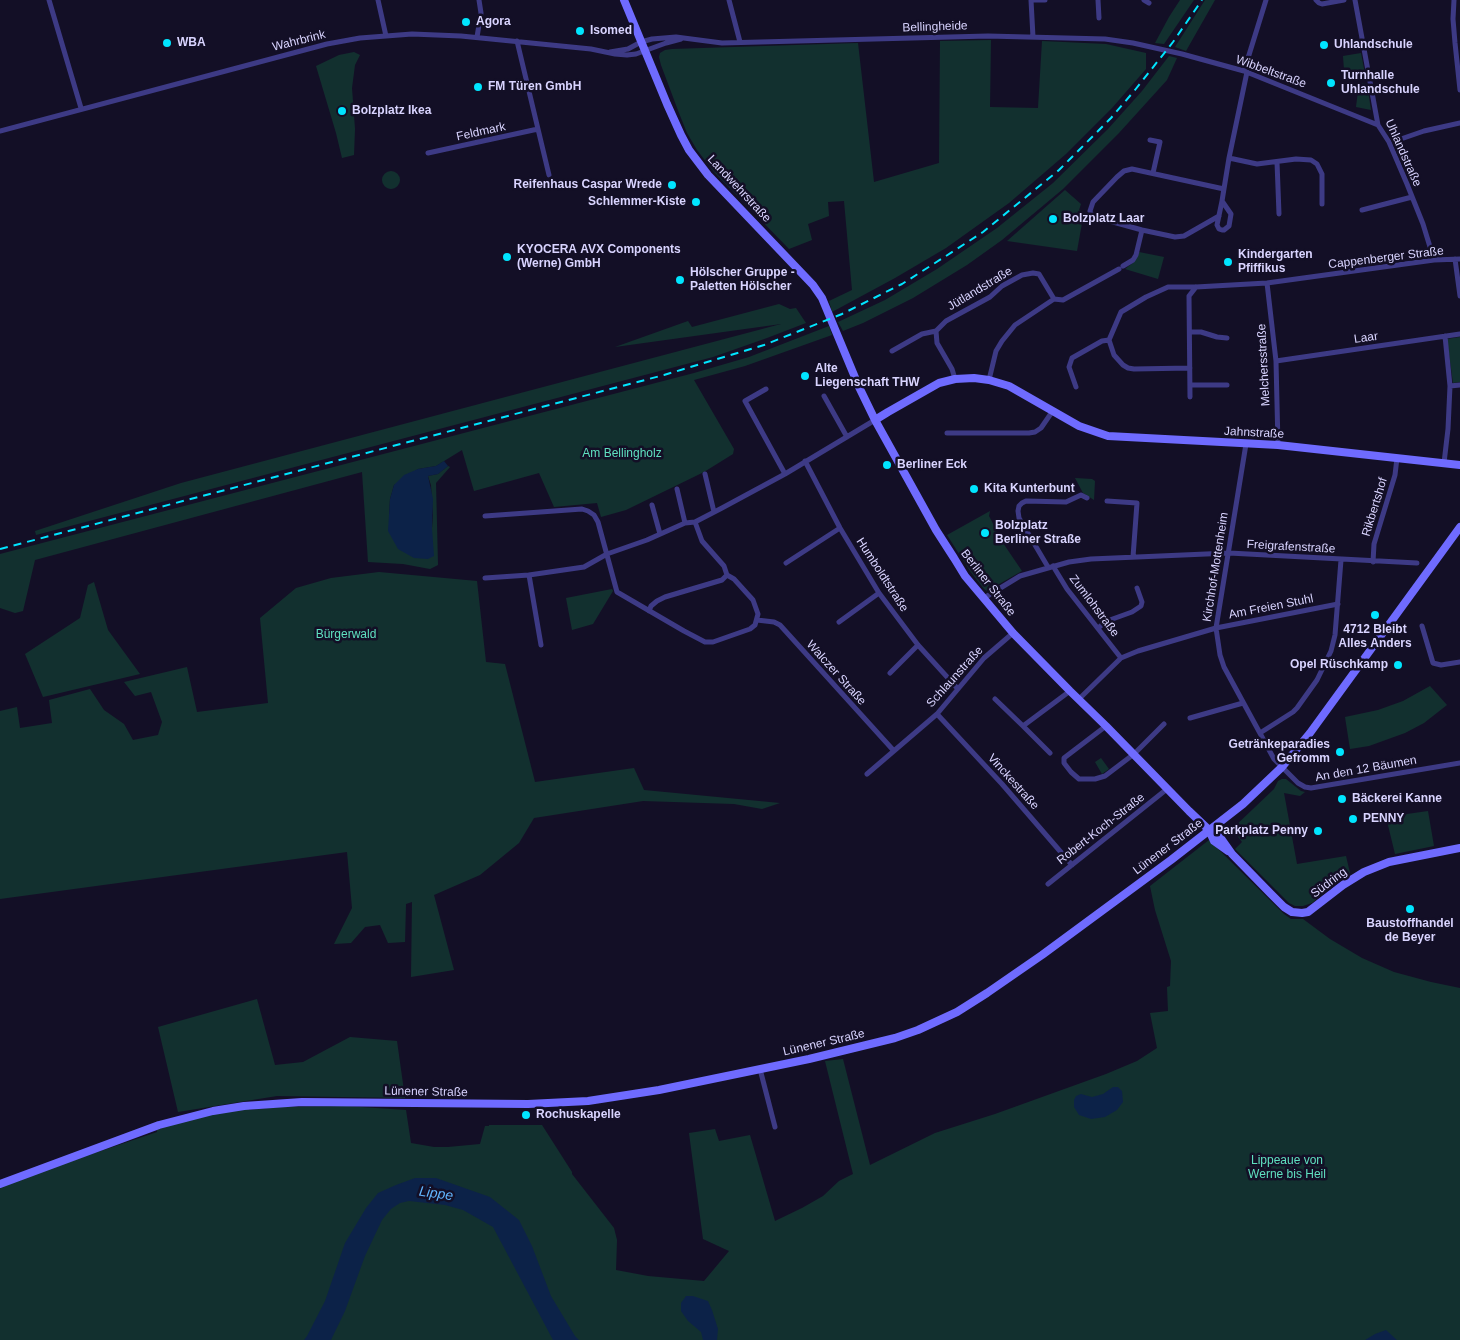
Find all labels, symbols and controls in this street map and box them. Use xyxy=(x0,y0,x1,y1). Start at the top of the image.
place label: Agora xyxy=(476,15,511,29)
marker: Agora xyxy=(460,16,472,28)
street label: Bellingheide xyxy=(902,19,968,35)
place label: Isomed xyxy=(590,24,632,38)
marker: Isomed xyxy=(574,25,586,37)
street label: Wahrbrink xyxy=(271,27,327,55)
place label: WBA xyxy=(177,36,206,50)
marker: WBA xyxy=(161,37,173,49)
place label: Uhlandschule xyxy=(1334,38,1413,52)
marker: Uhlandschule xyxy=(1318,39,1330,51)
street label: Wibbeltstraße xyxy=(1234,53,1308,91)
place label: Turnhalle Uhlandschule xyxy=(1341,69,1420,97)
marker: Turnhalle Uhlandschule xyxy=(1325,77,1337,89)
place label: FM Türen GmbH xyxy=(488,80,581,94)
marker: FM Türen GmbH xyxy=(472,81,484,93)
place label: Bolzplatz Ikea xyxy=(352,104,431,118)
marker: Bolzplatz Ikea xyxy=(336,105,348,117)
street label: Uhlandstraße xyxy=(1382,117,1424,189)
street label: Feldmark xyxy=(455,120,507,144)
street label: Landwehrstraße xyxy=(704,152,774,226)
place label: Reifenhaus Caspar Wrede xyxy=(514,178,662,192)
marker: Reifenhaus Caspar Wrede xyxy=(666,179,678,191)
place label: Schlemmer-Kiste xyxy=(588,195,686,209)
marker: Schlemmer-Kiste xyxy=(690,196,702,208)
place label: Bolzplatz Laar xyxy=(1063,212,1144,226)
marker: Bolzplatz Laar xyxy=(1047,213,1059,225)
place label: KYOCERA AVX Components (Werne) GmbH xyxy=(517,243,681,271)
street label: Cappenberger Straße xyxy=(1328,244,1444,272)
place label: Kindergarten Pfiffikus xyxy=(1238,248,1313,276)
marker: KYOCERA AVX Components (Werne) GmbH xyxy=(501,251,513,263)
marker: Kindergarten Pfiffikus xyxy=(1222,256,1234,268)
street label: Jütlandstraße xyxy=(945,264,1015,314)
place label: Hölscher Gruppe - Paletten Hölscher xyxy=(690,266,795,294)
marker: Hölscher Gruppe - Paletten Hölscher xyxy=(674,274,686,286)
street label: Melchersstraße xyxy=(1255,323,1273,407)
street label: Laar xyxy=(1353,329,1379,347)
place label: Alte Liegenschaft THW xyxy=(815,362,920,390)
marker: Alte Liegenschaft THW xyxy=(799,370,811,382)
street label: Jahnstraße xyxy=(1224,424,1284,442)
park label: Am Bellingholz xyxy=(582,447,662,461)
place label: Berliner Eck xyxy=(897,458,967,472)
marker: Berliner Eck xyxy=(881,459,893,471)
street label: Rikbertshof xyxy=(1359,476,1391,538)
place label: Kita Kunterbunt xyxy=(984,482,1075,496)
marker: Kita Kunterbunt xyxy=(968,483,980,495)
street label: Kirchhof-Mottenheim xyxy=(1200,511,1232,623)
place label: Bolzplatz Berliner Straße xyxy=(995,519,1081,547)
marker: Bolzplatz Berliner Straße xyxy=(979,527,991,539)
street label: Humboldtstraße xyxy=(853,535,911,615)
street label: Freigrafenstraße xyxy=(1246,537,1336,557)
street label: Berliner Straße xyxy=(957,547,1019,619)
street label: Zumlohstraße xyxy=(1066,572,1122,640)
street label: Am Freien Stuhl xyxy=(1227,592,1315,622)
marker: 4712 Bleibt Alles Anders xyxy=(1369,609,1381,621)
place label: 4712 Bleibt Alles Anders xyxy=(1338,623,1412,651)
park label: Bürgerwald xyxy=(316,628,376,642)
street label: Walczer Straße xyxy=(803,638,869,708)
street label: Schlaunstraße xyxy=(924,643,986,711)
place label: Opel Rüschkamp xyxy=(1290,658,1388,672)
marker: Opel Rüschkamp xyxy=(1392,659,1404,671)
place label: Getränkeparadies Gefromm xyxy=(1229,738,1330,766)
marker: Getränkeparadies Gefromm xyxy=(1334,746,1346,758)
street label: Vinckestraße xyxy=(984,751,1042,813)
street label: An den 12 Bäumen xyxy=(1314,753,1418,785)
street label: Robert-Koch-Straße xyxy=(1054,790,1148,868)
place label: Bäckerei Kanne xyxy=(1352,792,1442,806)
marker: Bäckerei Kanne xyxy=(1336,793,1348,805)
place label: PENNY xyxy=(1363,812,1404,826)
marker: PENNY xyxy=(1347,813,1359,825)
street label: Lünener Straße xyxy=(1130,816,1206,878)
place label: Parkplatz Penny xyxy=(1215,824,1308,838)
marker: Parkplatz Penny xyxy=(1312,825,1324,837)
street label: Südring xyxy=(1308,865,1350,901)
marker: Baustoffhandel de Beyer xyxy=(1404,903,1416,915)
place label: Baustoffhandel de Beyer xyxy=(1366,917,1454,945)
street label: Lünener Straße xyxy=(782,1027,866,1059)
street label: Lünener Straße xyxy=(384,1084,468,1100)
place label: Rochuskapelle xyxy=(536,1108,621,1122)
marker: Rochuskapelle xyxy=(520,1109,532,1121)
park label: Lippeaue von Werne bis Heil xyxy=(1248,1154,1326,1182)
water label: Lippe xyxy=(418,1183,454,1205)

